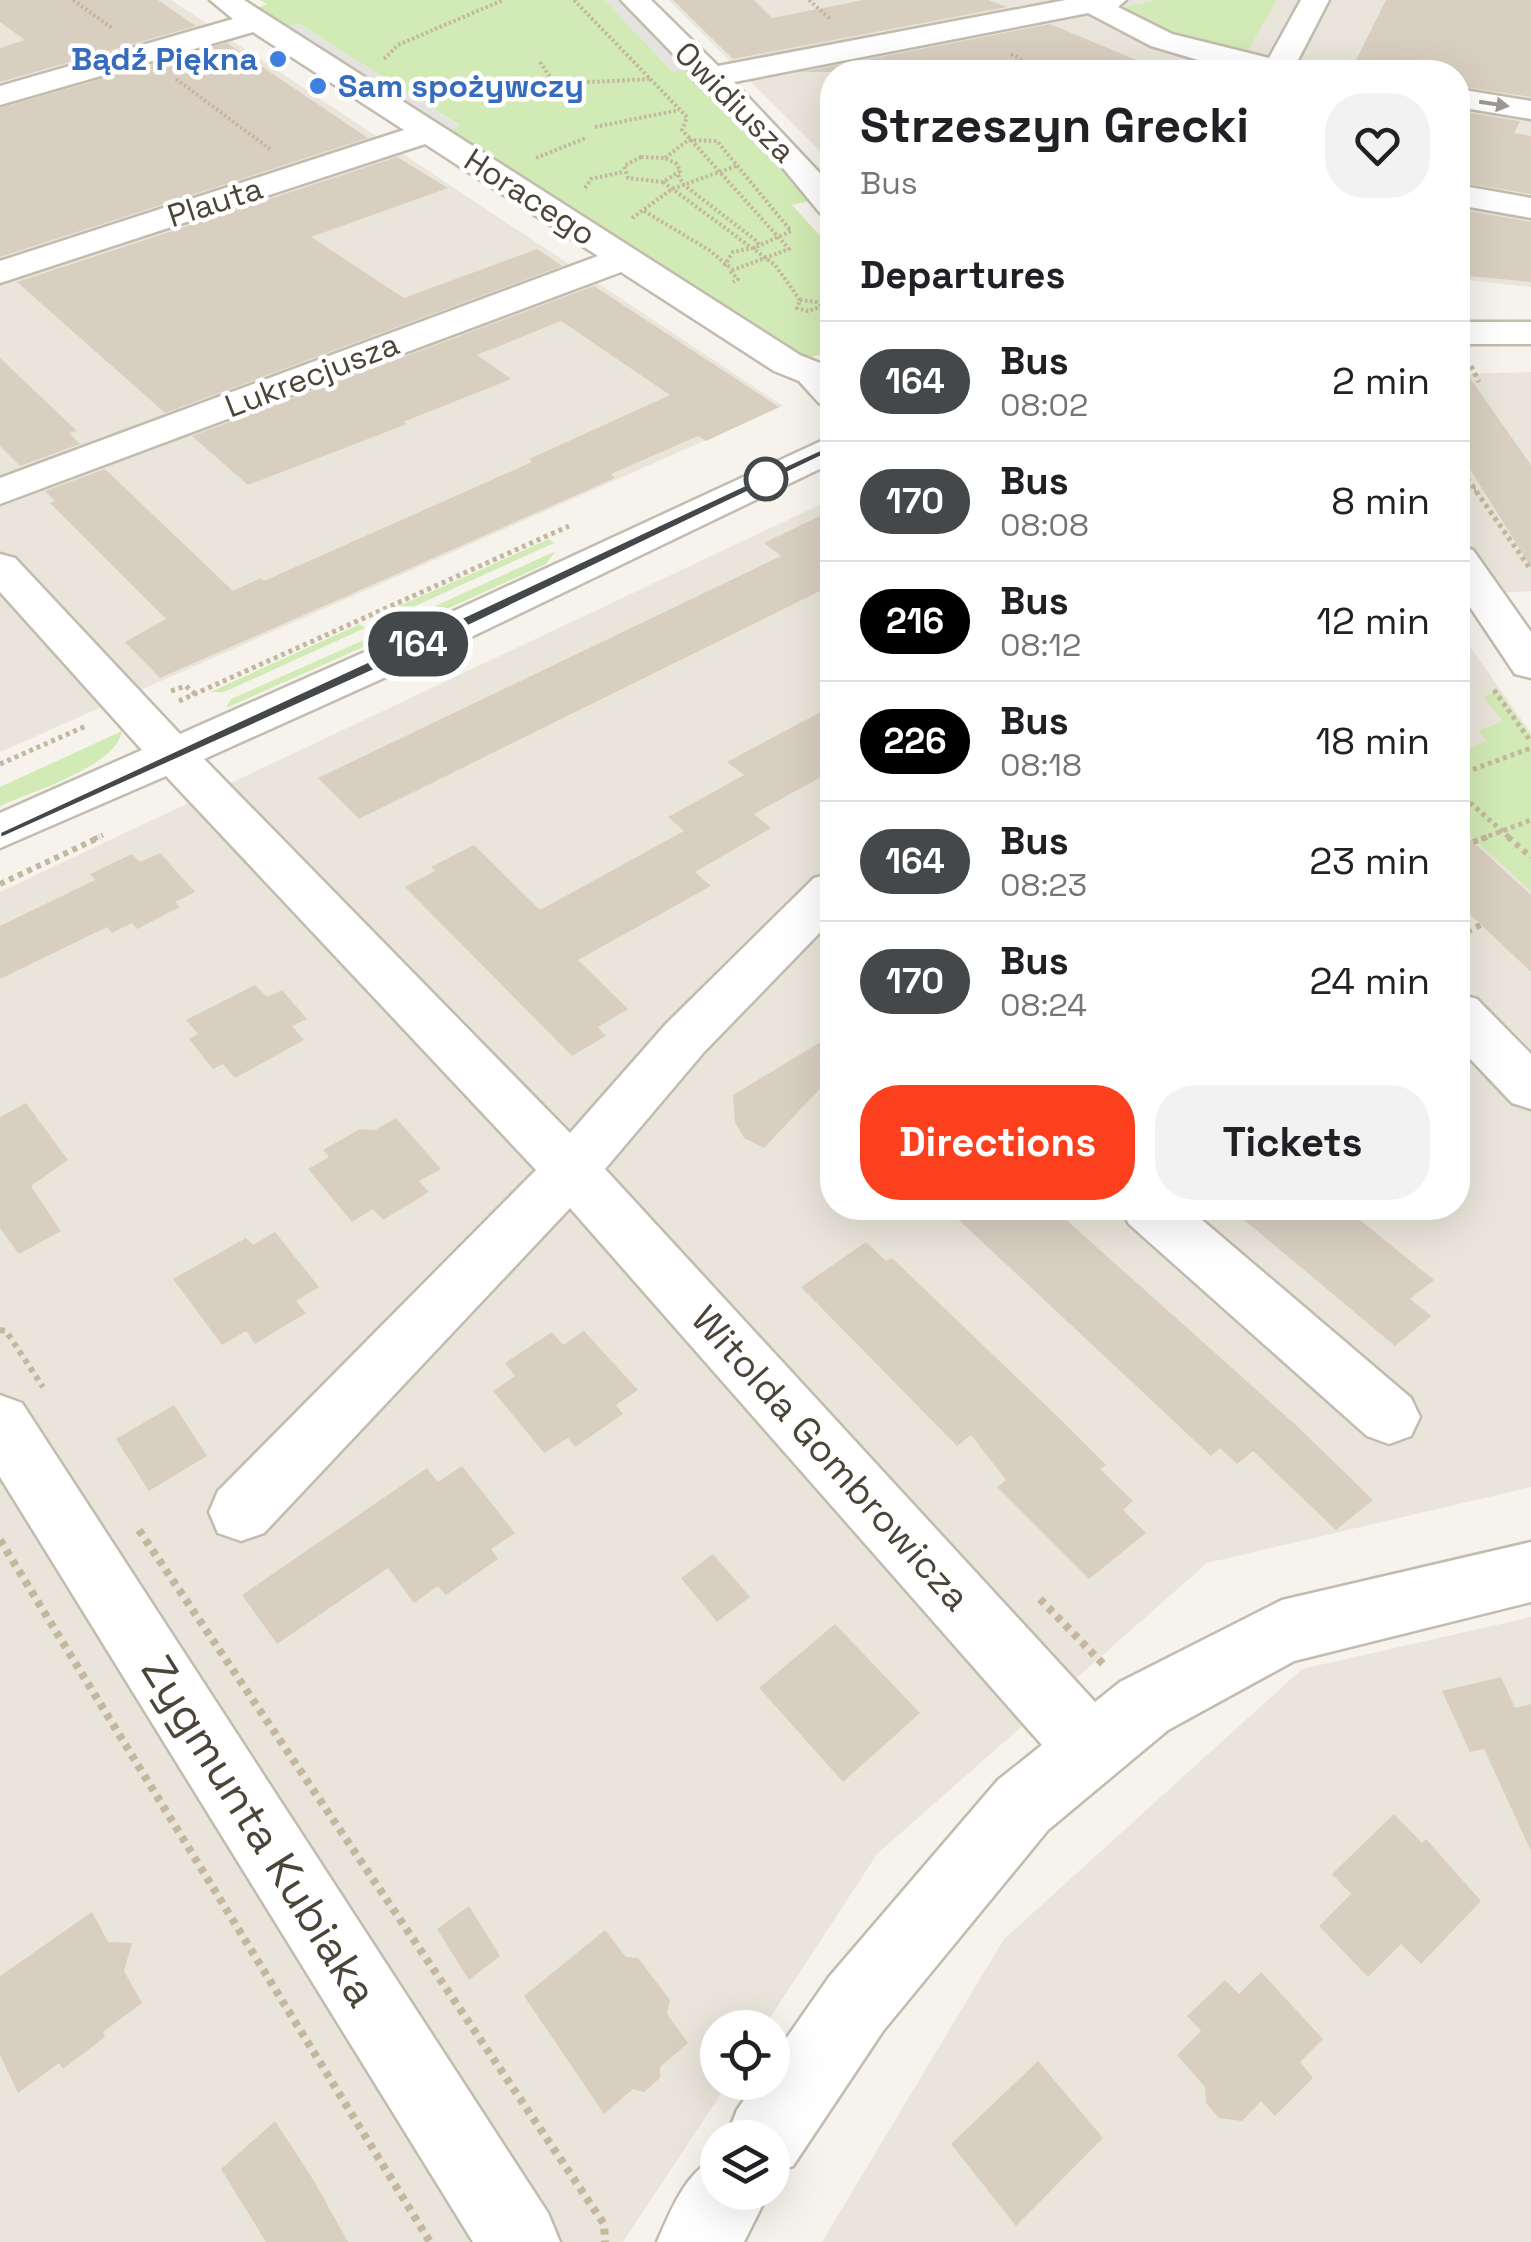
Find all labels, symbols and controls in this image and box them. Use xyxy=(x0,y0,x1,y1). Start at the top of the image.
street label: Owidiusza xyxy=(666,33,804,171)
place label: Bądź Piękna xyxy=(71,39,258,79)
marker: Bądź Piękna xyxy=(267,48,289,70)
place label: Sam spożywczy xyxy=(338,66,584,106)
marker: Sam spożywczy xyxy=(307,75,329,97)
button: heart xyxy=(1325,93,1430,198)
text: Strzeszyn Grecki xyxy=(860,95,1249,156)
one-way arrow xyxy=(1479,97,1511,113)
street label: Horacego xyxy=(457,140,603,254)
text: Bus xyxy=(860,163,918,203)
street label: Plauta xyxy=(162,168,268,236)
text: Departures xyxy=(860,251,1065,299)
street label: Lukrecjusza xyxy=(219,324,405,426)
text: Bus xyxy=(1000,337,1069,385)
text: 2 min xyxy=(1332,357,1430,405)
text: 164 xyxy=(885,359,945,403)
text: 08:02 xyxy=(1000,385,1088,425)
text: Bus xyxy=(1000,457,1069,505)
unlabelled marker xyxy=(745,458,787,500)
text: 8 min xyxy=(1331,477,1430,525)
text: 170 xyxy=(886,479,944,523)
text: 08:08 xyxy=(1000,505,1089,545)
text: Bus xyxy=(1000,577,1069,625)
text: 12 min xyxy=(1316,597,1430,645)
text: 216 xyxy=(886,599,944,643)
line badge: 164 xyxy=(360,612,476,676)
text: 164 xyxy=(388,622,448,666)
text: 08:12 xyxy=(1000,625,1081,665)
text: Bus xyxy=(1000,697,1069,745)
text: 18 min xyxy=(1315,717,1430,765)
text: 226 xyxy=(883,719,947,763)
text: 08:18 xyxy=(1000,745,1082,785)
text: Bus xyxy=(1000,817,1069,865)
text: 23 min xyxy=(1309,837,1430,885)
text: 164 xyxy=(885,839,945,883)
text: 08:23 xyxy=(1000,865,1087,905)
text: Bus xyxy=(1000,937,1069,985)
text: 24 min xyxy=(1309,957,1430,1005)
text: 170 xyxy=(886,959,944,1003)
text: 08:24 xyxy=(1000,985,1087,1025)
button: Directions xyxy=(860,1085,1135,1200)
button: Tickets xyxy=(1155,1085,1430,1200)
street label: Witolda Gombrowicza xyxy=(681,1296,981,1620)
street label: Zygmunta Kubiaka xyxy=(129,1645,391,2017)
map controls xyxy=(700,2010,790,2210)
button: locate xyxy=(700,2010,790,2100)
button: layers xyxy=(700,2120,790,2210)

